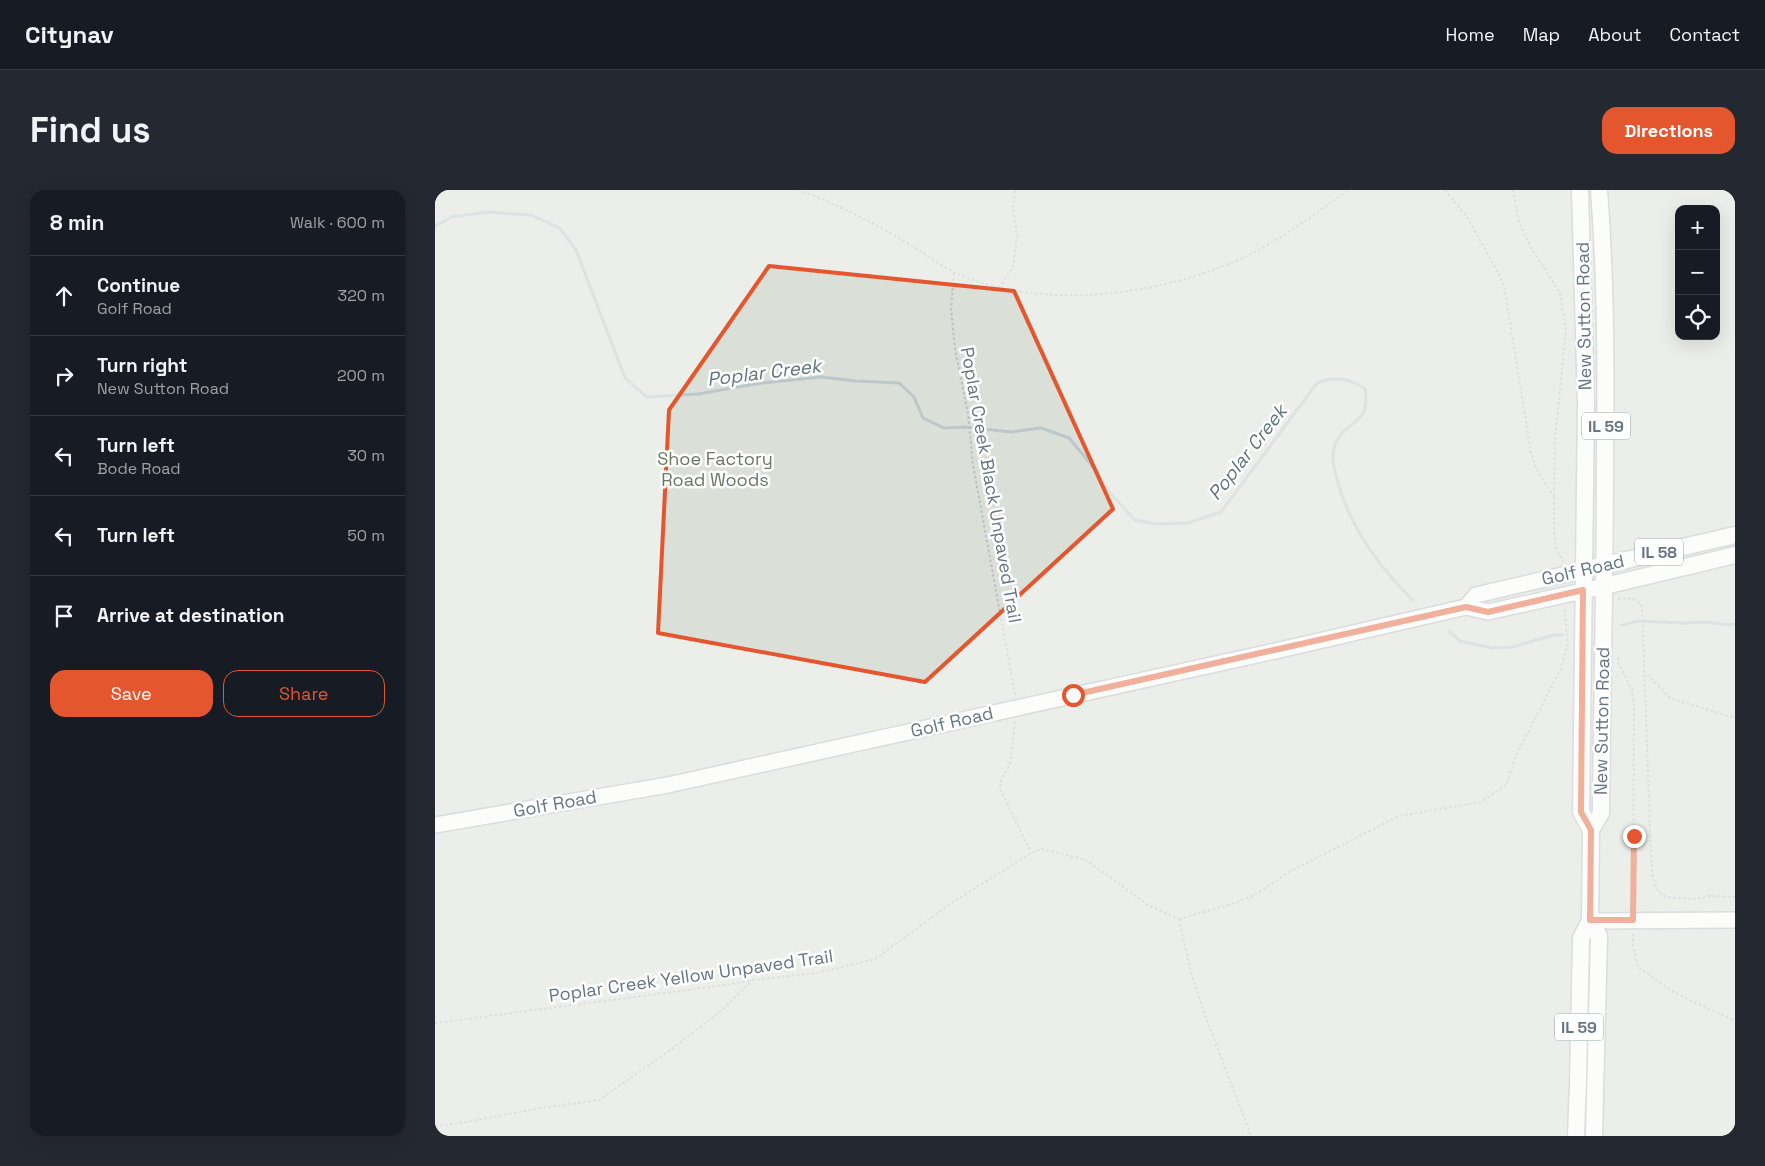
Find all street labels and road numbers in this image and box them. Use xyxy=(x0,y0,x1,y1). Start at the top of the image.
street label: New Sutton Road xyxy=(1571,242,1596,390)
street label: Poplar Creek Black Unpaved Trail xyxy=(956,345,1027,625)
road number: IL 59 xyxy=(1582,412,1630,440)
road number: IL 58 xyxy=(1635,538,1683,566)
street label: Golf Road xyxy=(1539,549,1626,590)
street label: New Sutton Road xyxy=(1589,647,1614,795)
street label: Golf Road xyxy=(908,701,995,742)
street label: Golf Road xyxy=(511,785,598,822)
street label: Poplar Creek Yellow Unpaved Trail xyxy=(547,944,835,1007)
road number: IL 59 xyxy=(1555,1014,1603,1040)

